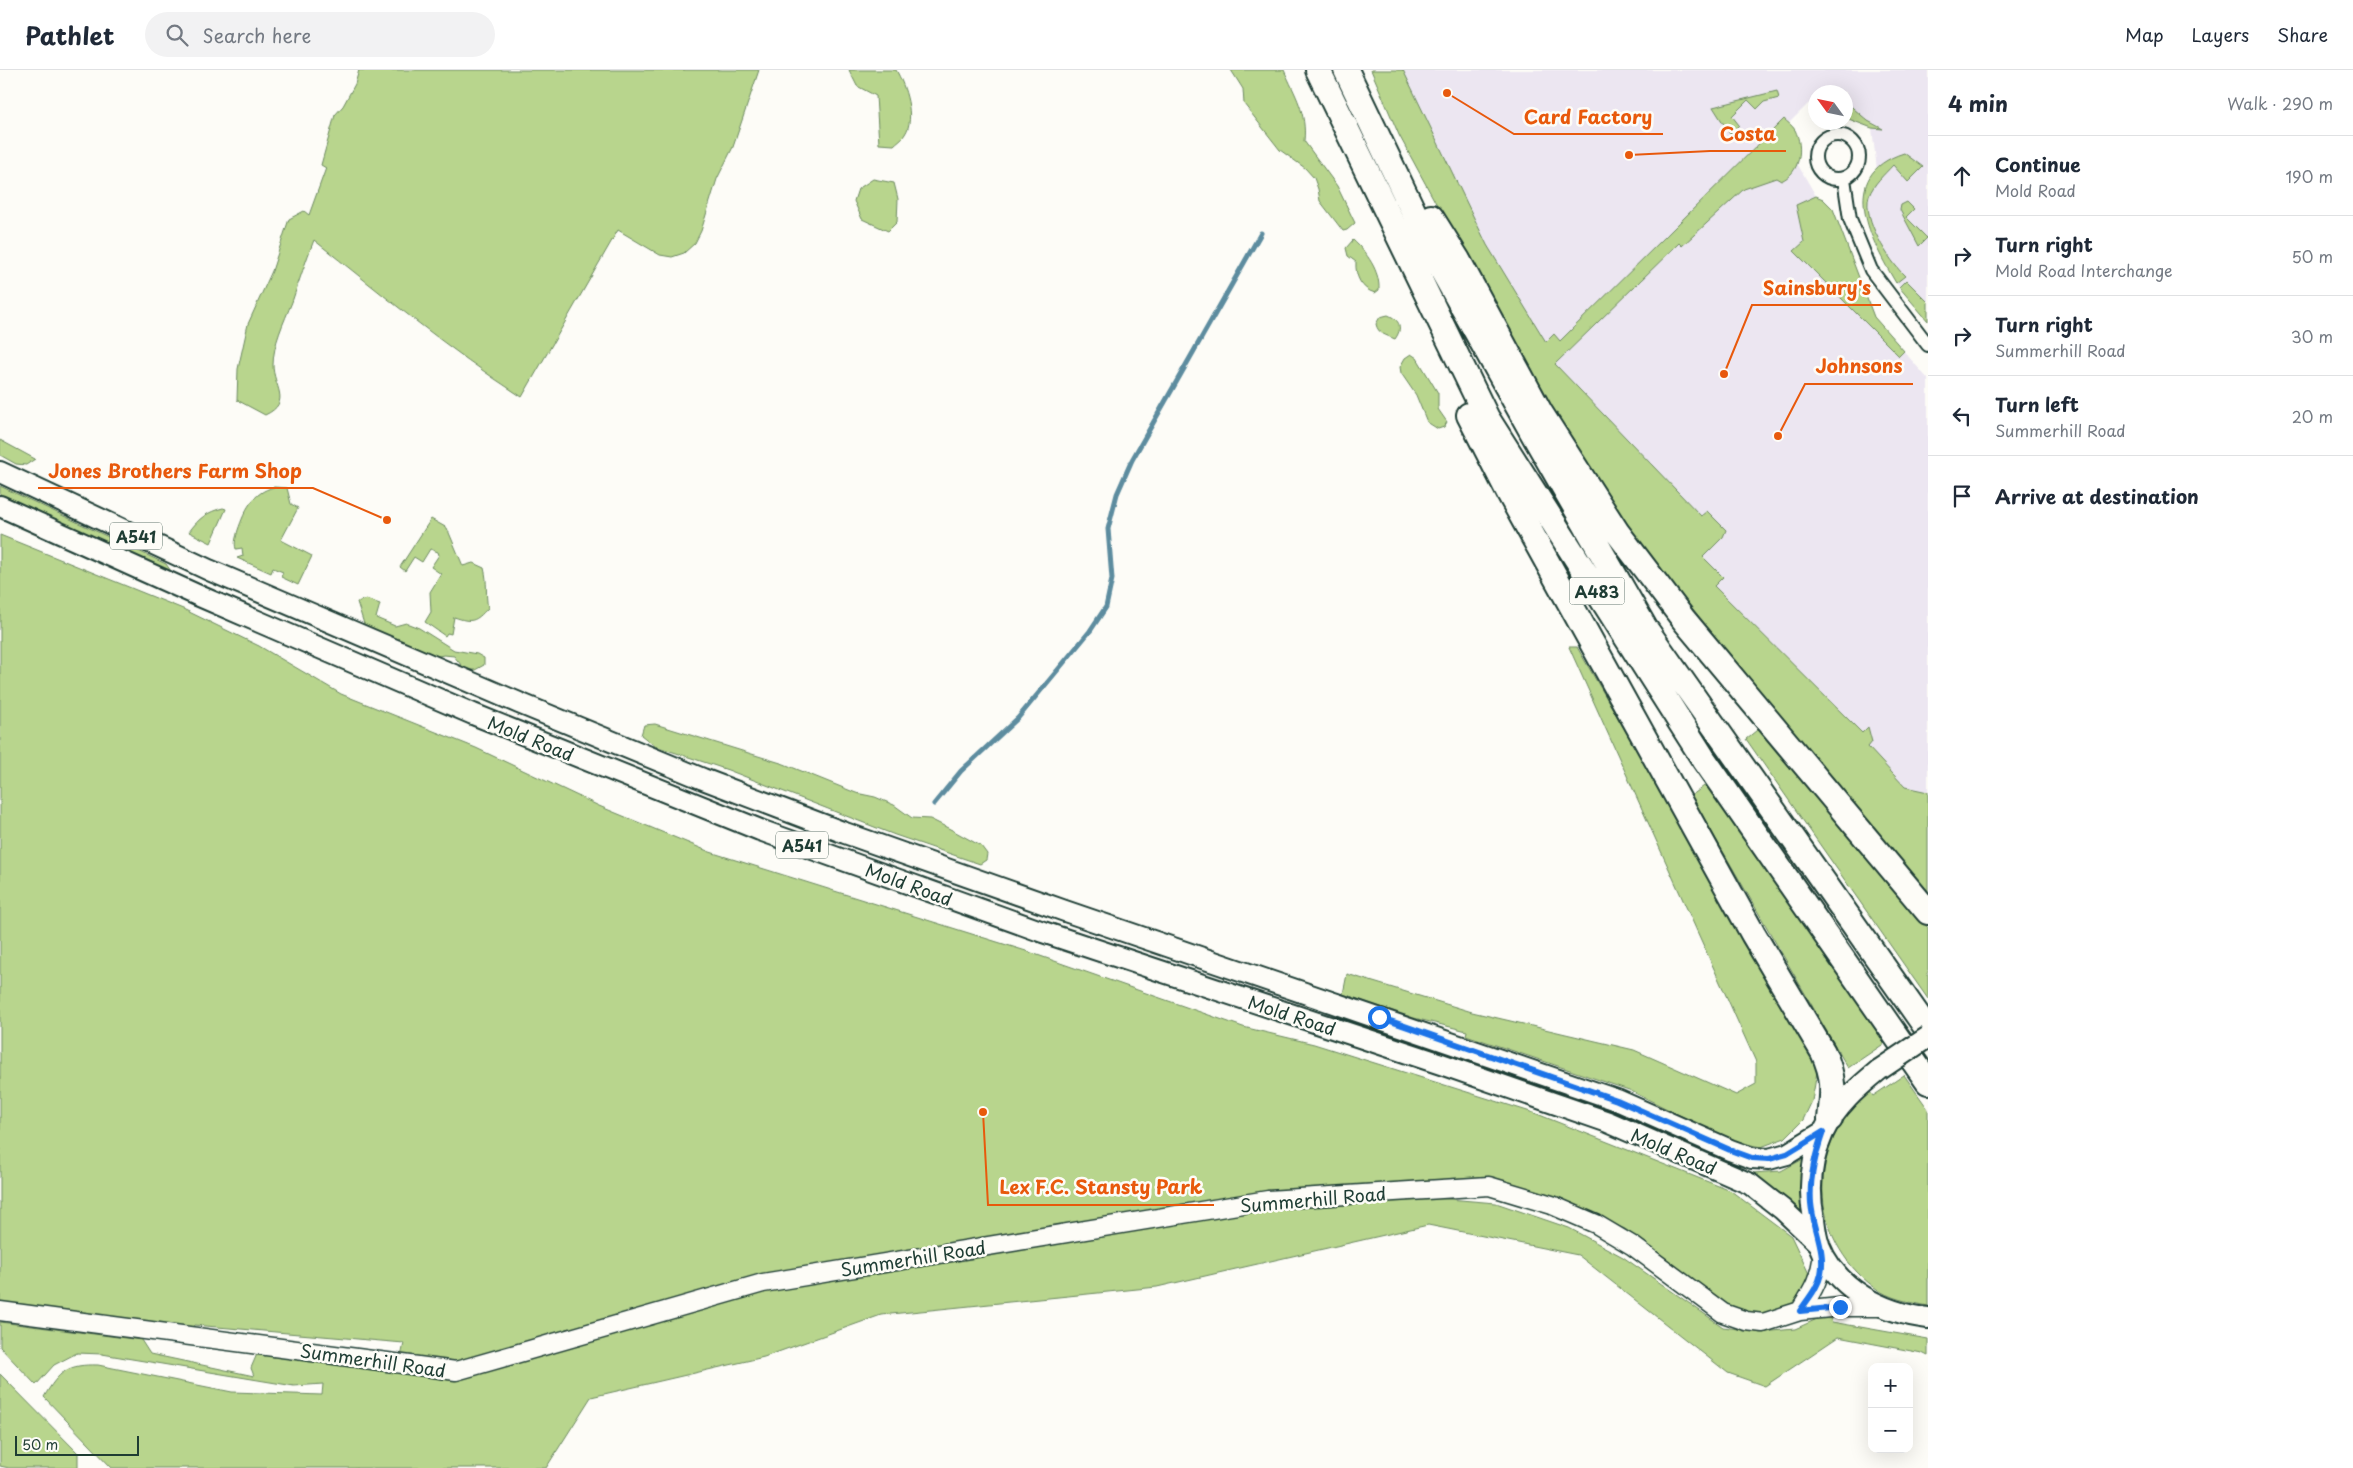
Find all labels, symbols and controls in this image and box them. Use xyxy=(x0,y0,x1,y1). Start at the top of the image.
search box xyxy=(145,12,495,57)
text: Pathlet xyxy=(25,17,115,53)
icon: search xyxy=(163,21,191,49)
text: Search here xyxy=(203,21,311,49)
text: Map xyxy=(2125,21,2164,48)
text: Layers xyxy=(2192,21,2249,48)
text: Share xyxy=(2277,21,2328,48)
north arrow xyxy=(1808,85,1853,130)
text: 4 min xyxy=(1948,87,2008,119)
text: Walk · 290 m xyxy=(2227,91,2333,115)
callout: Card Factory xyxy=(1514,100,1663,134)
text: Card Factory xyxy=(1524,102,1652,130)
callout: Costa xyxy=(1710,117,1786,151)
text: Costa xyxy=(1720,119,1776,147)
text: Continue xyxy=(1995,150,2081,178)
icon: ahead xyxy=(1948,162,1976,190)
text: 190 m xyxy=(2285,164,2333,188)
text: Mold Road xyxy=(1995,178,2076,202)
text: Turn right xyxy=(1995,230,2093,258)
icon: right xyxy=(1948,242,1976,270)
text: 50 m xyxy=(2292,244,2333,268)
text: Mold Road Interchange xyxy=(1995,258,2173,282)
callout: Sainsbury's xyxy=(1752,271,1881,305)
text: Sainsbury's xyxy=(1763,273,1871,301)
text: Turn right xyxy=(1995,310,2093,338)
icon: right xyxy=(1948,322,1976,350)
text: 30 m xyxy=(2291,324,2333,348)
text: Summerhill Road xyxy=(1995,338,2126,362)
callout: Johnsons xyxy=(1805,350,1913,384)
text: Johnsons xyxy=(1815,351,1903,379)
text: Turn left xyxy=(1995,390,2079,418)
icon: left xyxy=(1948,402,1976,430)
text: 20 m xyxy=(2292,404,2333,428)
text: Summerhill Road xyxy=(1995,418,2126,442)
callout: Jones Brothers Farm Shop xyxy=(38,454,313,488)
text: Jones Brothers Farm Shop xyxy=(48,456,302,484)
icon: arrive xyxy=(1948,482,1976,510)
text: Arrive at destination xyxy=(1995,482,2199,510)
road number: A541 xyxy=(110,522,162,550)
road number: A483 xyxy=(1570,578,1624,604)
street label: Mold Road xyxy=(484,708,578,768)
road number: A541 xyxy=(776,832,828,858)
street label: Mold Road xyxy=(862,856,956,912)
street label: Mold Road xyxy=(1245,988,1339,1042)
route start xyxy=(1368,1006,1391,1029)
street label: Mold Road xyxy=(1627,1121,1721,1181)
callout: Lex F.C. Stansty Park xyxy=(988,1171,1214,1205)
text: Lex F.C. Stansty Park xyxy=(999,1172,1203,1200)
street label: Summerhill Road xyxy=(1239,1179,1387,1219)
street label: Summerhill Road xyxy=(838,1233,988,1283)
route end xyxy=(1829,1296,1852,1319)
street label: Summerhill Road xyxy=(298,1336,448,1384)
map controls xyxy=(1868,1363,1913,1453)
button: + xyxy=(1868,1363,1913,1408)
button: − xyxy=(1868,1408,1913,1453)
scale bar xyxy=(15,1433,139,1456)
text: 50 m xyxy=(22,1434,58,1455)

